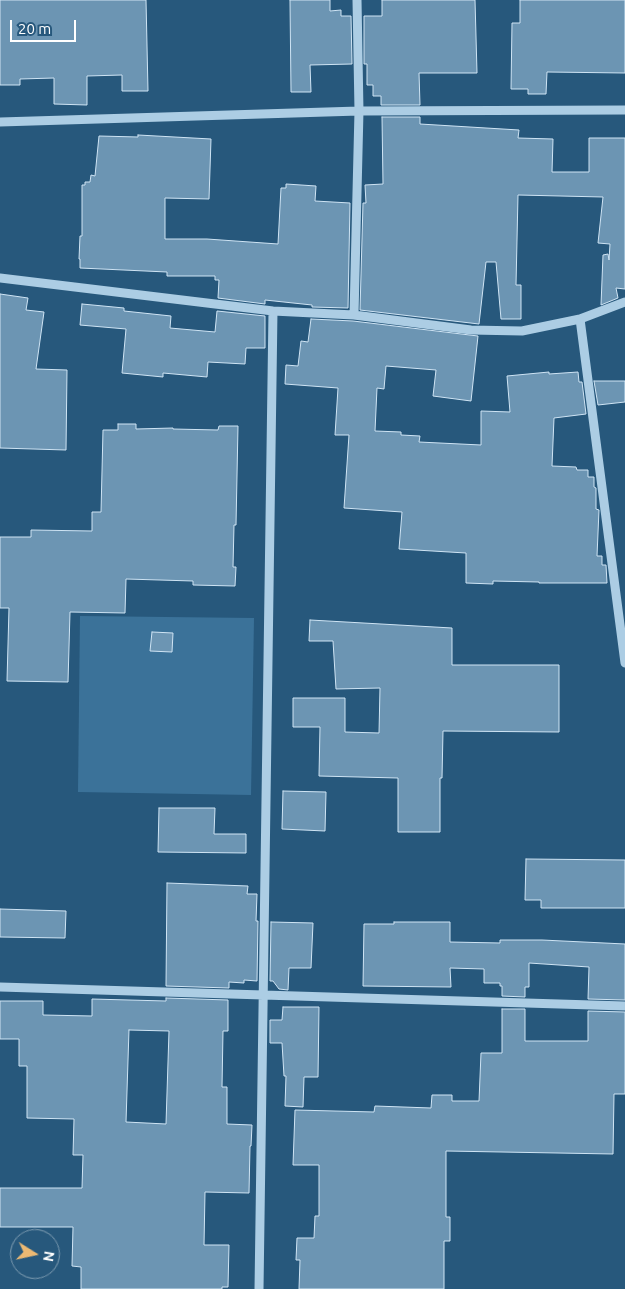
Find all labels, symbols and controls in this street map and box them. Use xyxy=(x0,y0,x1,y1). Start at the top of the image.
scale bar xyxy=(12,10,79,42)
text: 20 m xyxy=(18,20,51,37)
north arrow xyxy=(10,1229,60,1279)
text: N xyxy=(40,1250,58,1263)

